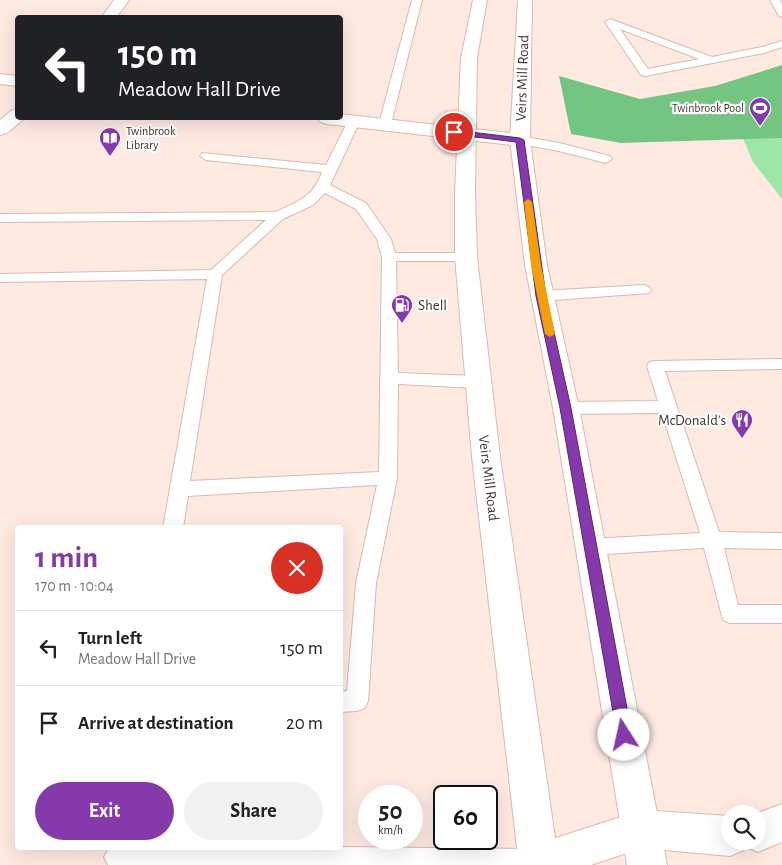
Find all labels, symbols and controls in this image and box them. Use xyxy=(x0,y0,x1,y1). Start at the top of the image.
street label: Veirs Mill Road xyxy=(513,34,532,121)
icon: left xyxy=(35,35,100,100)
text: 150 m xyxy=(118,37,198,72)
text: Meadow Hall Drive xyxy=(118,78,281,100)
sports icon: Twinbrook Pool xyxy=(748,96,772,127)
place label: Twinbrook Pool xyxy=(672,102,744,114)
pin xyxy=(433,111,475,153)
icon: arrive xyxy=(440,118,468,146)
place label: Twinbrook Library xyxy=(126,125,176,152)
library icon: Twinbrook Library xyxy=(98,126,122,157)
fuel station icon: Shell xyxy=(390,293,414,324)
place label: Shell xyxy=(418,298,447,313)
restaurant icon: McDonald's xyxy=(730,408,754,439)
place label: McDonald's xyxy=(658,413,726,428)
street label: Veirs Mill Road xyxy=(476,434,501,522)
button: close xyxy=(271,542,323,594)
text: 1 min xyxy=(35,543,98,573)
text: 170 m · 10:04 xyxy=(35,578,114,594)
text: Turn left xyxy=(78,629,142,648)
icon: left xyxy=(35,634,63,662)
text: 150 m xyxy=(280,639,323,658)
text: Meadow Hall Drive xyxy=(78,651,196,667)
position arrow xyxy=(597,708,649,760)
icon: arrive xyxy=(35,709,63,737)
text: Arrive at destination xyxy=(78,714,234,733)
text: 20 m xyxy=(286,714,323,733)
button: Exit xyxy=(35,782,174,840)
button: Share xyxy=(184,782,323,840)
speed limit sign: 60 xyxy=(433,785,498,850)
text: 50 xyxy=(379,799,402,824)
map controls xyxy=(721,805,766,850)
button: search xyxy=(721,805,766,850)
text: km/h xyxy=(378,824,403,836)

